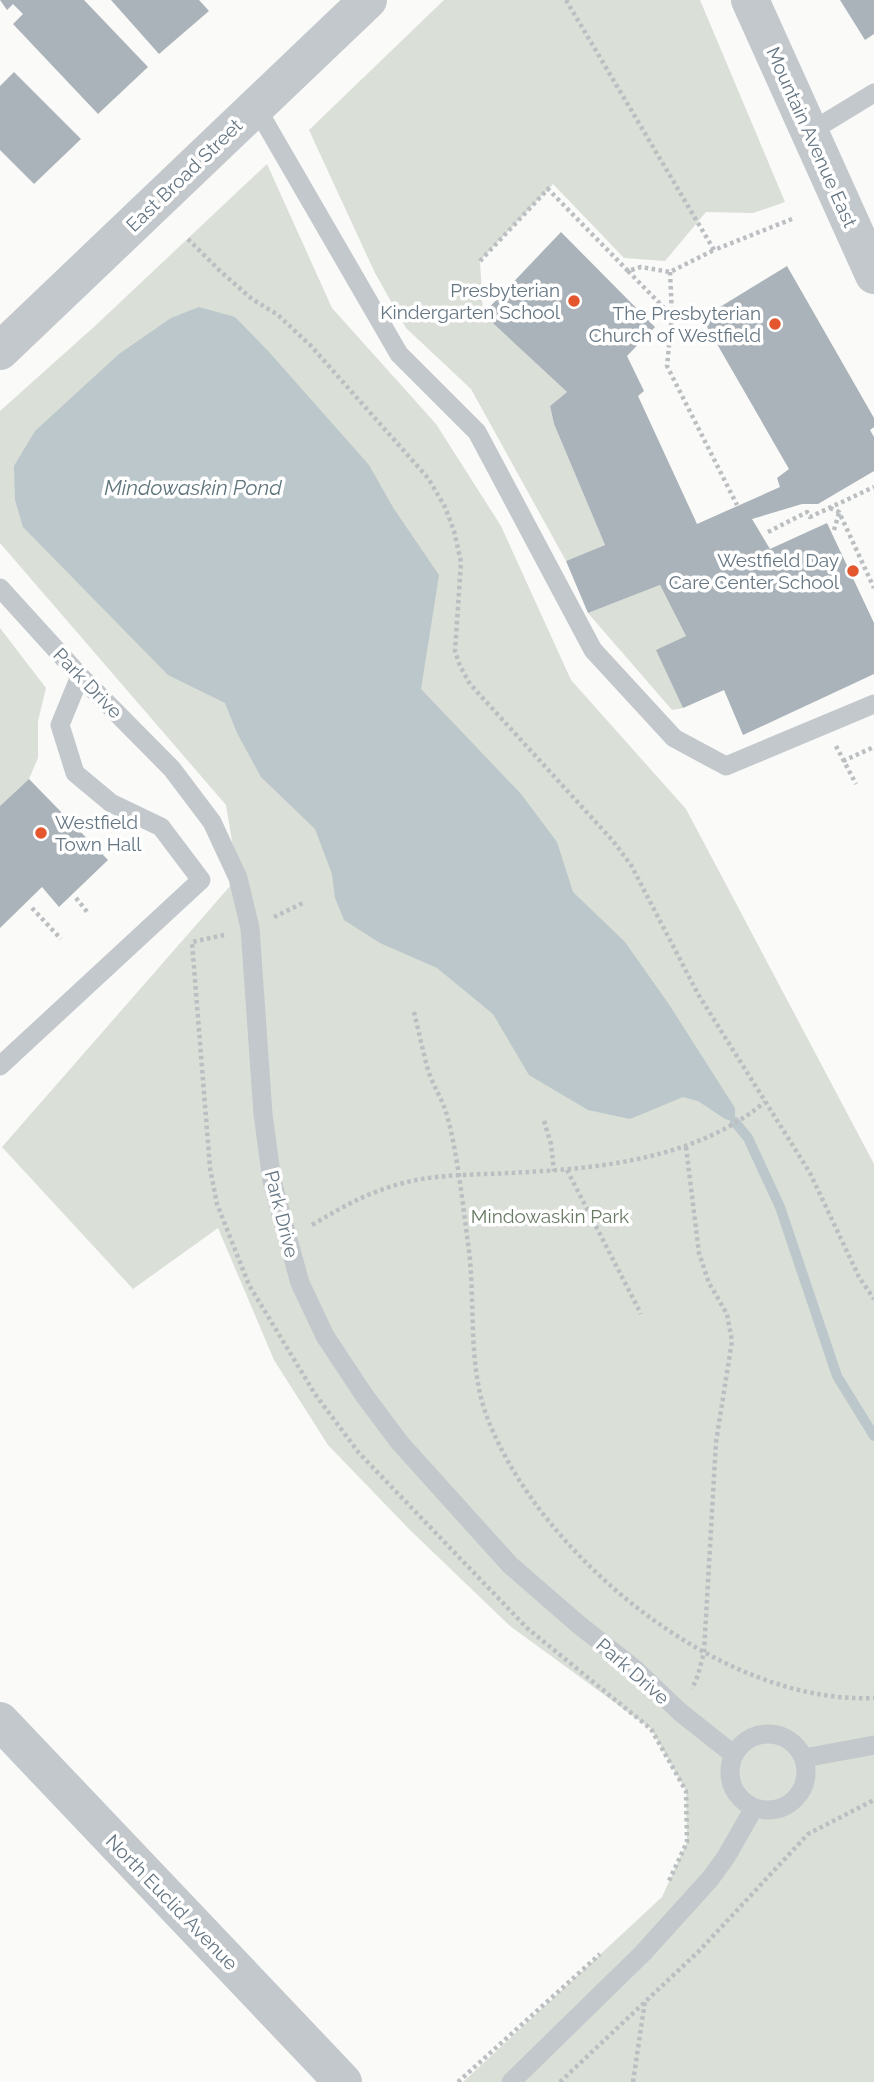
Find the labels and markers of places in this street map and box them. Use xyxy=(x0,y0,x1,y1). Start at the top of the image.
place label: Presbyterian Kindergarten School xyxy=(380,279,561,323)
marker: Presbyterian Kindergarten School xyxy=(566,293,582,309)
place label: The Presbyterian Church of Westfield xyxy=(589,302,761,346)
marker: The Presbyterian Church of Westfield xyxy=(767,316,783,332)
place label: Westfield Day Care Center School xyxy=(669,549,840,593)
marker: Westfield Day Care Center School xyxy=(845,563,861,579)
place label: Westfield Town Hall xyxy=(55,811,142,855)
marker: Westfield Town Hall xyxy=(33,825,49,841)

